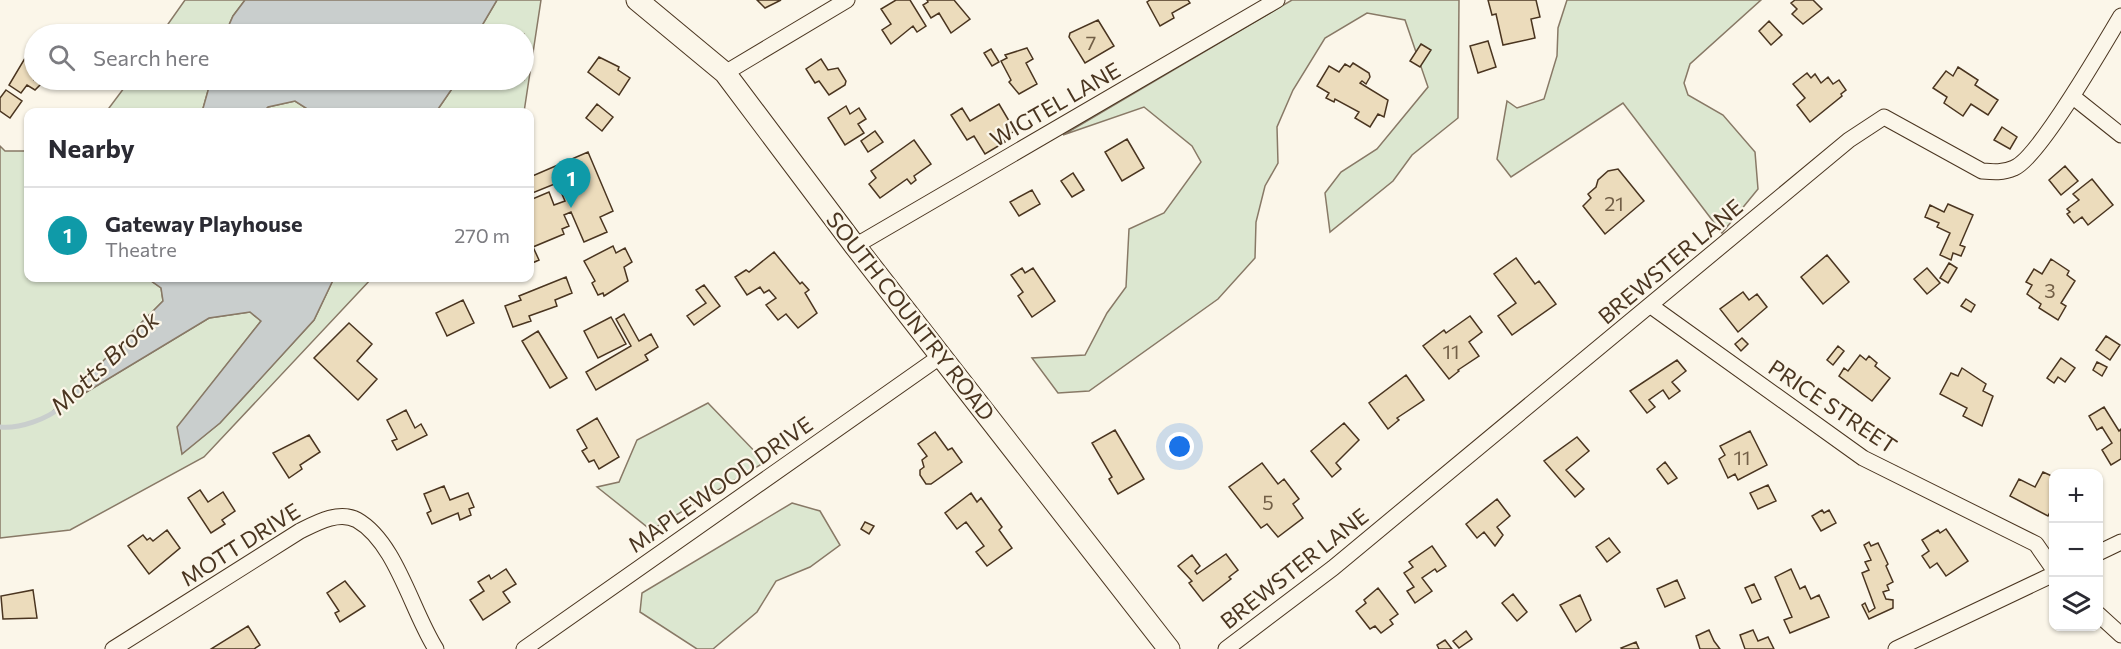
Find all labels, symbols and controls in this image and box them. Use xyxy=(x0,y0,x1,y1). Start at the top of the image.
search box xyxy=(24,24,534,90)
house number: 7 xyxy=(1086,30,1096,54)
icon: search xyxy=(45,41,78,74)
text: Search here xyxy=(93,44,209,71)
street label: WIGTEL LANE xyxy=(985,56,1125,152)
text: Nearby xyxy=(48,132,135,163)
pin: 1 xyxy=(552,158,590,208)
house number: 21 xyxy=(1604,191,1624,215)
street label: BREWSTER LANE xyxy=(1592,193,1748,329)
street label: SOUTH COUNTRY ROAD xyxy=(821,206,1001,426)
text: Gateway Playhouse xyxy=(105,210,303,237)
text: 1 xyxy=(63,223,72,247)
text: 270 m xyxy=(454,223,510,247)
text: Theatre xyxy=(105,237,177,261)
house number: 3 xyxy=(2044,278,2056,302)
water label: Motts Brook xyxy=(43,304,165,420)
house number: 11 xyxy=(1442,339,1460,363)
street label: PRICE STREET xyxy=(1764,353,1902,459)
street label: MAPLEWOOD DRIVE xyxy=(622,410,818,558)
your location xyxy=(1165,432,1194,461)
house number: 11 xyxy=(1733,445,1751,469)
map controls xyxy=(2049,469,2103,631)
button: + xyxy=(2049,469,2103,523)
house number: 5 xyxy=(1262,490,1274,514)
street label: MOTT DRIVE xyxy=(175,497,305,591)
street label: BREWSTER LANE xyxy=(1215,502,1373,634)
button: − xyxy=(2049,523,2103,577)
button: layers xyxy=(2049,577,2103,631)

